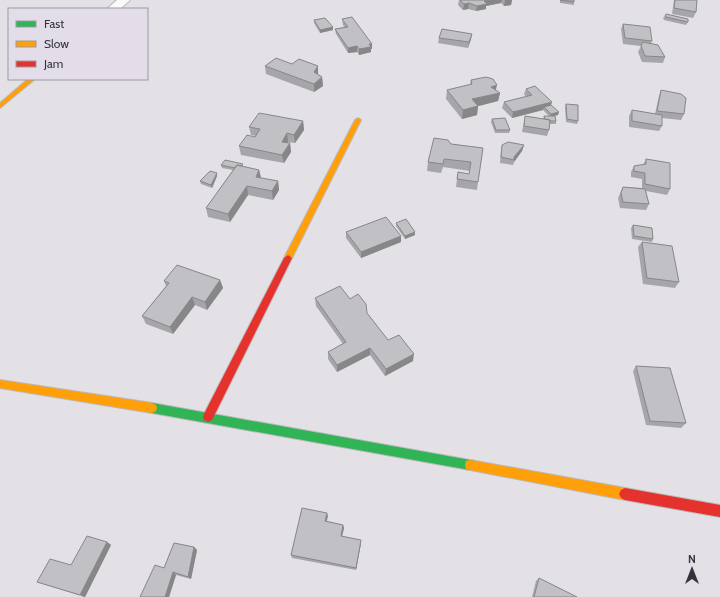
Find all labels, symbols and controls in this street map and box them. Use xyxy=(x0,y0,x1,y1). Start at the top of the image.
legend xyxy=(8,8,148,80)
text: Fast xyxy=(44,16,64,31)
text: Slow xyxy=(44,36,69,51)
text: Jam xyxy=(43,56,63,71)
north arrow xyxy=(672,549,712,589)
text: N xyxy=(688,552,696,566)

